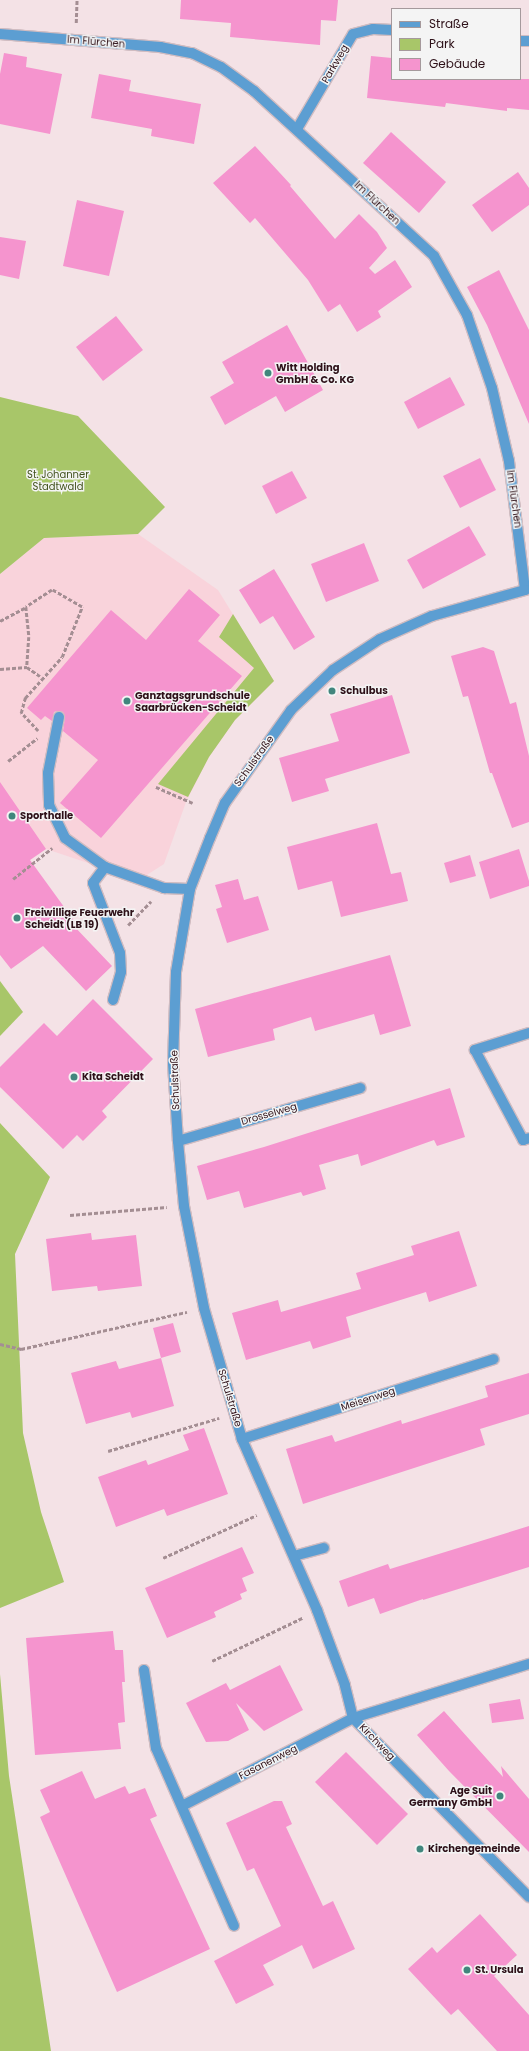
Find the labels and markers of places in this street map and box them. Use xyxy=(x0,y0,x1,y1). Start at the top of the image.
place label: Witt Holding GmbH & Co. KG xyxy=(276,361,354,384)
marker: Witt Holding GmbH & Co. KG xyxy=(263,368,273,378)
place label: Schulbus xyxy=(340,685,388,697)
marker: Schulbus xyxy=(327,686,337,696)
place label: Ganztagsgrundschule Saarbrücken-Scheidt xyxy=(135,689,250,712)
marker: Ganztagsgrundschule Saarbrücken-Scheidt xyxy=(122,696,132,706)
place label: Sporthalle xyxy=(20,810,73,822)
marker: Sporthalle xyxy=(7,811,17,821)
place label: Freiwillige Feuerwehr Scheidt (LB 19) xyxy=(25,906,134,930)
marker: Freiwillige Feuerwehr Scheidt (LB 19) xyxy=(12,913,22,923)
place label: Kita Scheidt xyxy=(82,1071,144,1083)
marker: Kita Scheidt xyxy=(69,1072,79,1082)
place label: Age Suit Germany GmbH xyxy=(409,1784,492,1808)
marker: Age Suit Germany GmbH xyxy=(495,1791,505,1801)
place label: Kirchengemeinde xyxy=(428,1843,520,1855)
marker: Kirchengemeinde xyxy=(415,1844,425,1854)
place label: St. Ursula xyxy=(475,1964,524,1976)
marker: St. Ursula xyxy=(462,1965,472,1975)

